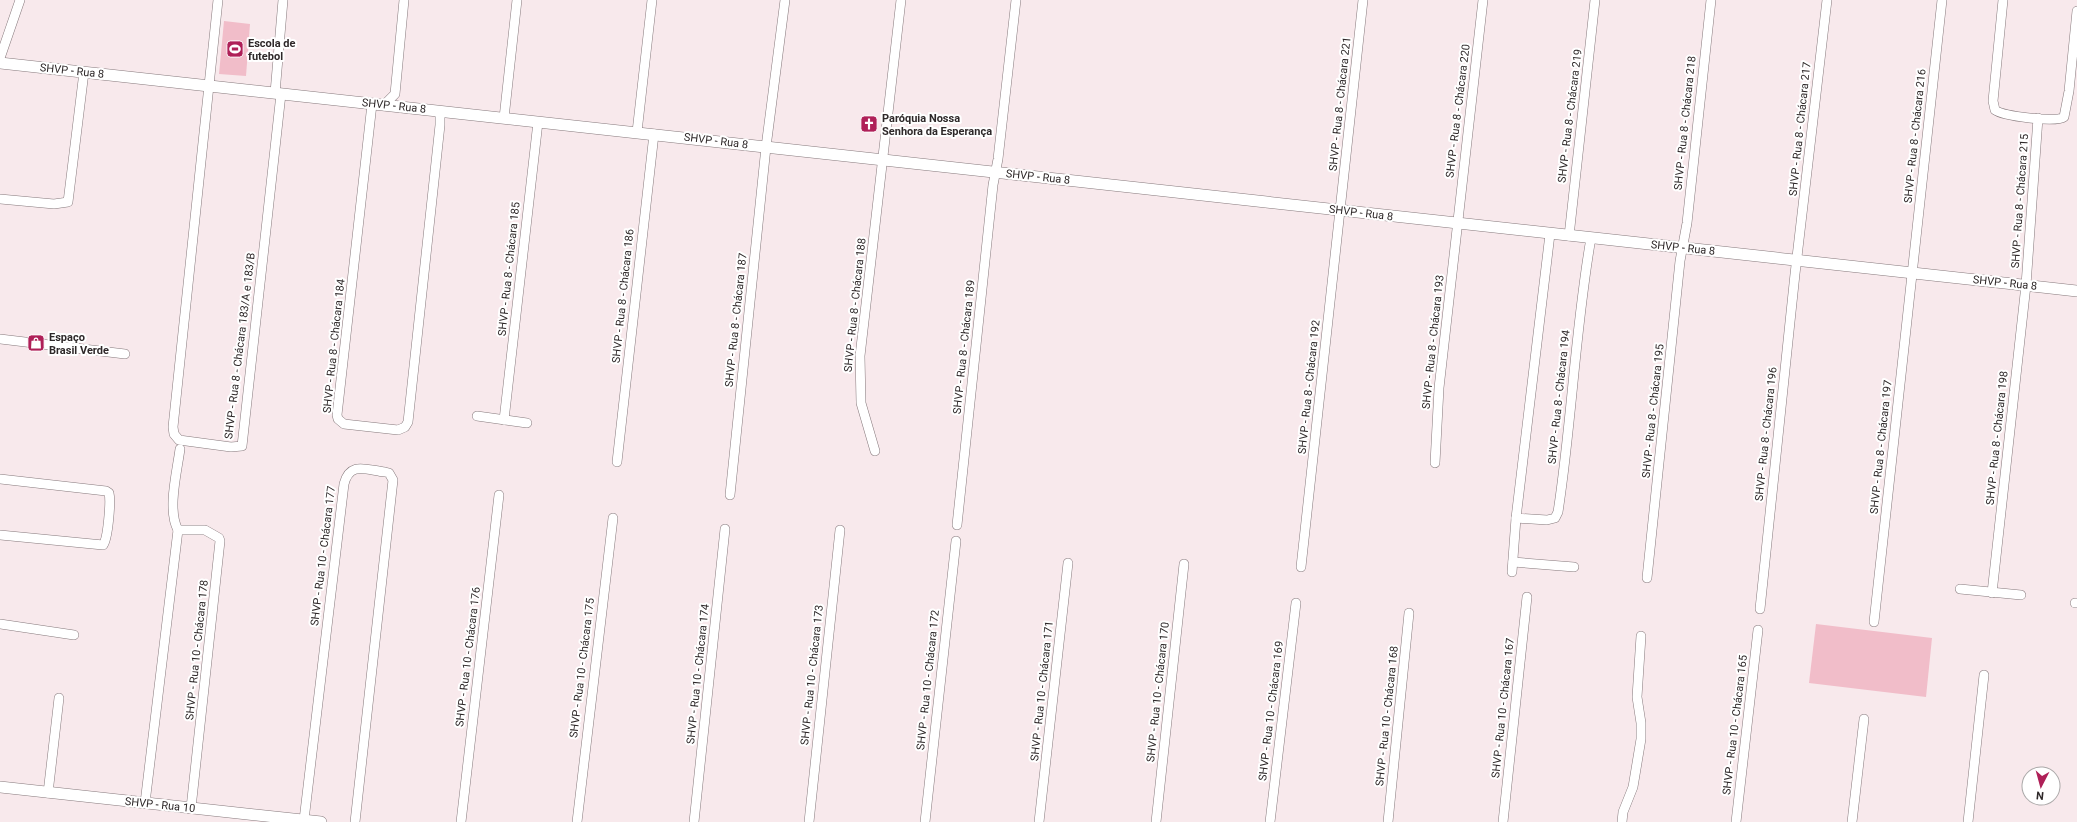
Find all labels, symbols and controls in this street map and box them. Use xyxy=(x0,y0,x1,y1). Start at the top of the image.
street label: SHVP - Rua 8 - Chácara 221 xyxy=(1326,36,1354,172)
place label: Escola de futebol xyxy=(248,37,296,63)
sports icon: Escola de futebol xyxy=(225,39,245,59)
street label: SHVP - Rua 8 - Chácara 220 xyxy=(1443,43,1473,179)
street label: SHVP - Rua 8 - Chácara 219 xyxy=(1555,48,1585,184)
street label: SHVP - Rua 8 - Chácara 218 xyxy=(1671,55,1699,191)
street label: SHVP - Rua 8 xyxy=(39,61,105,81)
street label: SHVP - Rua 8 - Chácara 217 xyxy=(1786,61,1814,197)
street label: SHVP - Rua 8 - Chácara 216 xyxy=(1901,68,1929,204)
street label: SHVP - Rua 8 xyxy=(361,96,427,116)
place label: Paróquia Nossa Senhora da Esperança xyxy=(882,112,992,138)
church icon: Paróquia Nossa Senhora da Esperança xyxy=(859,114,879,134)
street label: SHVP - Rua 8 xyxy=(683,131,749,151)
street label: SHVP - Rua 8 - Chácara 215 xyxy=(2009,133,2031,269)
street label: SHVP - Rua 8 xyxy=(1005,167,1071,187)
street label: SHVP - Rua 8 - Chácara 185 xyxy=(495,201,523,337)
street label: SHVP - Rua 8 xyxy=(1328,203,1394,223)
street label: SHVP - Rua 8 - Chácara 186 xyxy=(609,228,637,364)
street label: SHVP - Rua 8 - Chácara 188 xyxy=(841,237,869,373)
street label: SHVP - Rua 8 xyxy=(1650,238,1716,258)
street label: SHVP - Rua 8 - Chácara 183/A e 183/B xyxy=(222,252,258,440)
street label: SHVP - Rua 8 - Chácara 187 xyxy=(722,252,750,388)
street label: SHVP - Rua 8 xyxy=(1972,273,2038,293)
street label: SHVP - Rua 8 - Chácara 193 xyxy=(1419,274,1447,410)
street label: SHVP - Rua 8 - Chácara 184 xyxy=(320,278,348,414)
street label: SHVP - Rua 8 - Chácara 189 xyxy=(950,279,978,415)
street label: SHVP - Rua 8 - Chácara 192 xyxy=(1295,319,1323,455)
street label: SHVP - Rua 8 - Chácara 194 xyxy=(1545,329,1573,465)
place label: Espaço Brasil Verde xyxy=(49,331,109,357)
shop icon: Espaço Brasil Verde xyxy=(26,333,46,353)
street label: SHVP - Rua 8 - Chácara 195 xyxy=(1639,343,1667,479)
street label: SHVP - Rua 8 - Chácara 196 xyxy=(1752,366,1780,502)
street label: SHVP - Rua 8 - Chácara 198 xyxy=(1983,370,2011,506)
street label: SHVP - Rua 8 - Chácara 197 xyxy=(1867,379,1895,515)
street label: SHVP - Rua 10 - Chácara 177 xyxy=(308,485,338,627)
street label: SHVP - Rua 10 - Chácara 178 xyxy=(183,579,211,721)
street label: SHVP - Rua 10 - Chácara 176 xyxy=(453,586,483,728)
street label: SHVP - Rua 10 - Chácara 175 xyxy=(567,597,597,739)
street label: SHVP - Rua 10 - Chácara 174 xyxy=(684,603,712,745)
street label: SHVP - Rua 10 - Chácara 173 xyxy=(798,604,826,746)
street label: SHVP - Rua 10 - Chácara 172 xyxy=(914,609,942,751)
street label: SHVP - Rua 10 - Chácara 171 xyxy=(1028,620,1056,762)
street label: SHVP - Rua 10 - Chácara 170 xyxy=(1144,621,1172,763)
street label: SHVP - Rua 10 - Chácara 167 xyxy=(1489,637,1517,779)
street label: SHVP - Rua 10 - Chácara 169 xyxy=(1256,640,1286,782)
street label: SHVP - Rua 10 - Chácara 168 xyxy=(1373,645,1401,787)
street label: SHVP - Rua 10 - Chácara 165 xyxy=(1720,654,1750,796)
north arrow xyxy=(2021,766,2061,806)
text: N xyxy=(2035,789,2045,802)
street label: SHVP - Rua 10 xyxy=(124,795,196,815)

